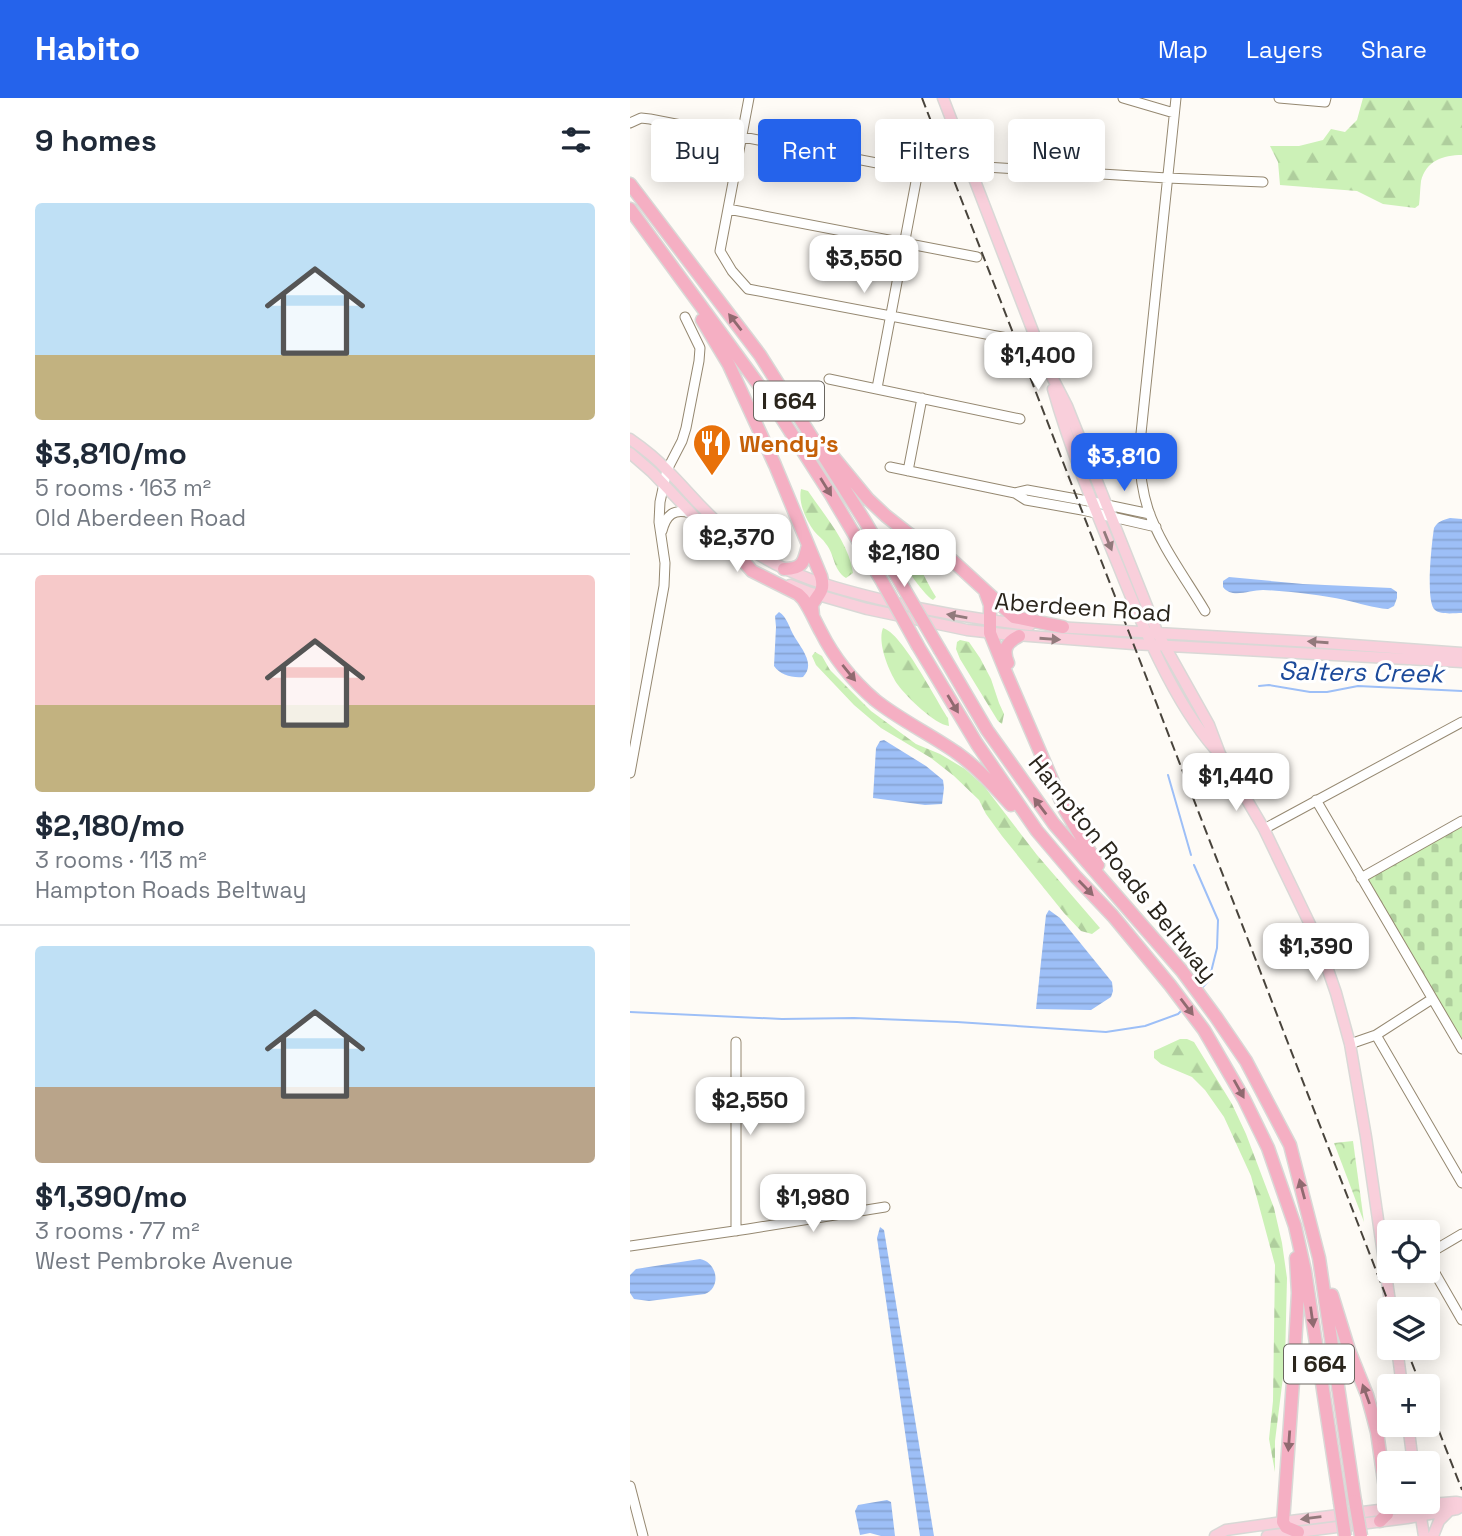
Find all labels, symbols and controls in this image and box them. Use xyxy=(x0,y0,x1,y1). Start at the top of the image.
text: Habito xyxy=(35,28,140,70)
text: Map xyxy=(1158,34,1208,65)
text: Layers xyxy=(1246,34,1323,65)
text: Share xyxy=(1361,34,1427,65)
chip: Buy xyxy=(651,119,744,182)
chip: Rent xyxy=(758,119,861,182)
chip: Filters xyxy=(875,119,994,182)
chip: New xyxy=(1008,119,1105,182)
text: 9 homes xyxy=(35,121,157,160)
icon: filters xyxy=(557,121,595,159)
pin: $3,550 xyxy=(807,236,921,295)
text: $3,550 xyxy=(825,243,903,273)
icon: home xyxy=(252,248,378,374)
one-way arrow xyxy=(727,314,742,332)
pin: $1,400 xyxy=(981,332,1095,392)
text: $1,400 xyxy=(1000,340,1076,370)
road number: I 664 xyxy=(754,382,824,420)
restaurant icon: Wendy's xyxy=(691,422,733,477)
place label: Wendy's xyxy=(739,428,839,459)
text: $3,810/mo xyxy=(35,434,187,473)
pin: $3,810 xyxy=(1067,434,1181,493)
text: $3,810 xyxy=(1087,441,1161,471)
text: 5 rooms · 163 m² xyxy=(35,473,211,503)
one-way arrow xyxy=(820,477,833,496)
text: Old Aberdeen Road xyxy=(35,503,246,533)
pin: $2,370 xyxy=(680,514,794,574)
text: $2,370 xyxy=(699,522,775,552)
pin: $2,180 xyxy=(847,530,961,589)
one-way arrow xyxy=(1103,531,1114,552)
text: $2,180 xyxy=(868,537,940,567)
street label: Aberdeen Road xyxy=(994,585,1172,629)
one-way arrow xyxy=(946,610,968,621)
icon: home xyxy=(252,620,378,746)
one-way arrow xyxy=(1039,634,1061,645)
one-way arrow xyxy=(1307,636,1329,647)
water label: Salters Creek xyxy=(1278,654,1447,690)
one-way arrow xyxy=(841,665,856,682)
one-way arrow xyxy=(947,695,960,714)
street label: Hampton Roads Beltway xyxy=(1022,748,1224,988)
pin: $1,440 xyxy=(1179,754,1293,813)
text: $1,440 xyxy=(1198,761,1274,791)
one-way arrow xyxy=(1034,797,1048,815)
text: $2,180/mo xyxy=(35,806,185,845)
text: 3 rooms · 113 m² xyxy=(35,845,207,875)
text: Hampton Roads Beltway xyxy=(35,875,307,905)
one-way arrow xyxy=(1078,879,1094,896)
pin: $1,390 xyxy=(1259,924,1373,983)
text: $1,390 xyxy=(1279,931,1353,961)
icon: home xyxy=(252,991,378,1117)
one-way arrow xyxy=(1180,998,1195,1016)
pin: $2,550 xyxy=(693,1077,807,1137)
one-way arrow xyxy=(1233,1079,1244,1099)
text: $2,550 xyxy=(712,1085,788,1115)
pin: $1,980 xyxy=(756,1174,870,1234)
text: $1,390/mo xyxy=(35,1177,187,1216)
one-way arrow xyxy=(1296,1178,1307,1200)
text: $1,980 xyxy=(776,1182,850,1212)
text: 3 rooms · 77 m² xyxy=(35,1216,200,1246)
map controls xyxy=(1377,1220,1440,1514)
button: locate xyxy=(1377,1220,1440,1283)
text: West Pembroke Avenue xyxy=(35,1246,293,1276)
button: layers xyxy=(1377,1297,1440,1360)
one-way arrow xyxy=(1307,1306,1318,1328)
road number: I 664 xyxy=(1284,1344,1354,1384)
button: + xyxy=(1377,1374,1440,1437)
one-way arrow xyxy=(1360,1384,1371,1405)
one-way arrow xyxy=(1283,1430,1294,1452)
button: − xyxy=(1377,1451,1440,1514)
one-way arrow xyxy=(1300,1513,1322,1524)

